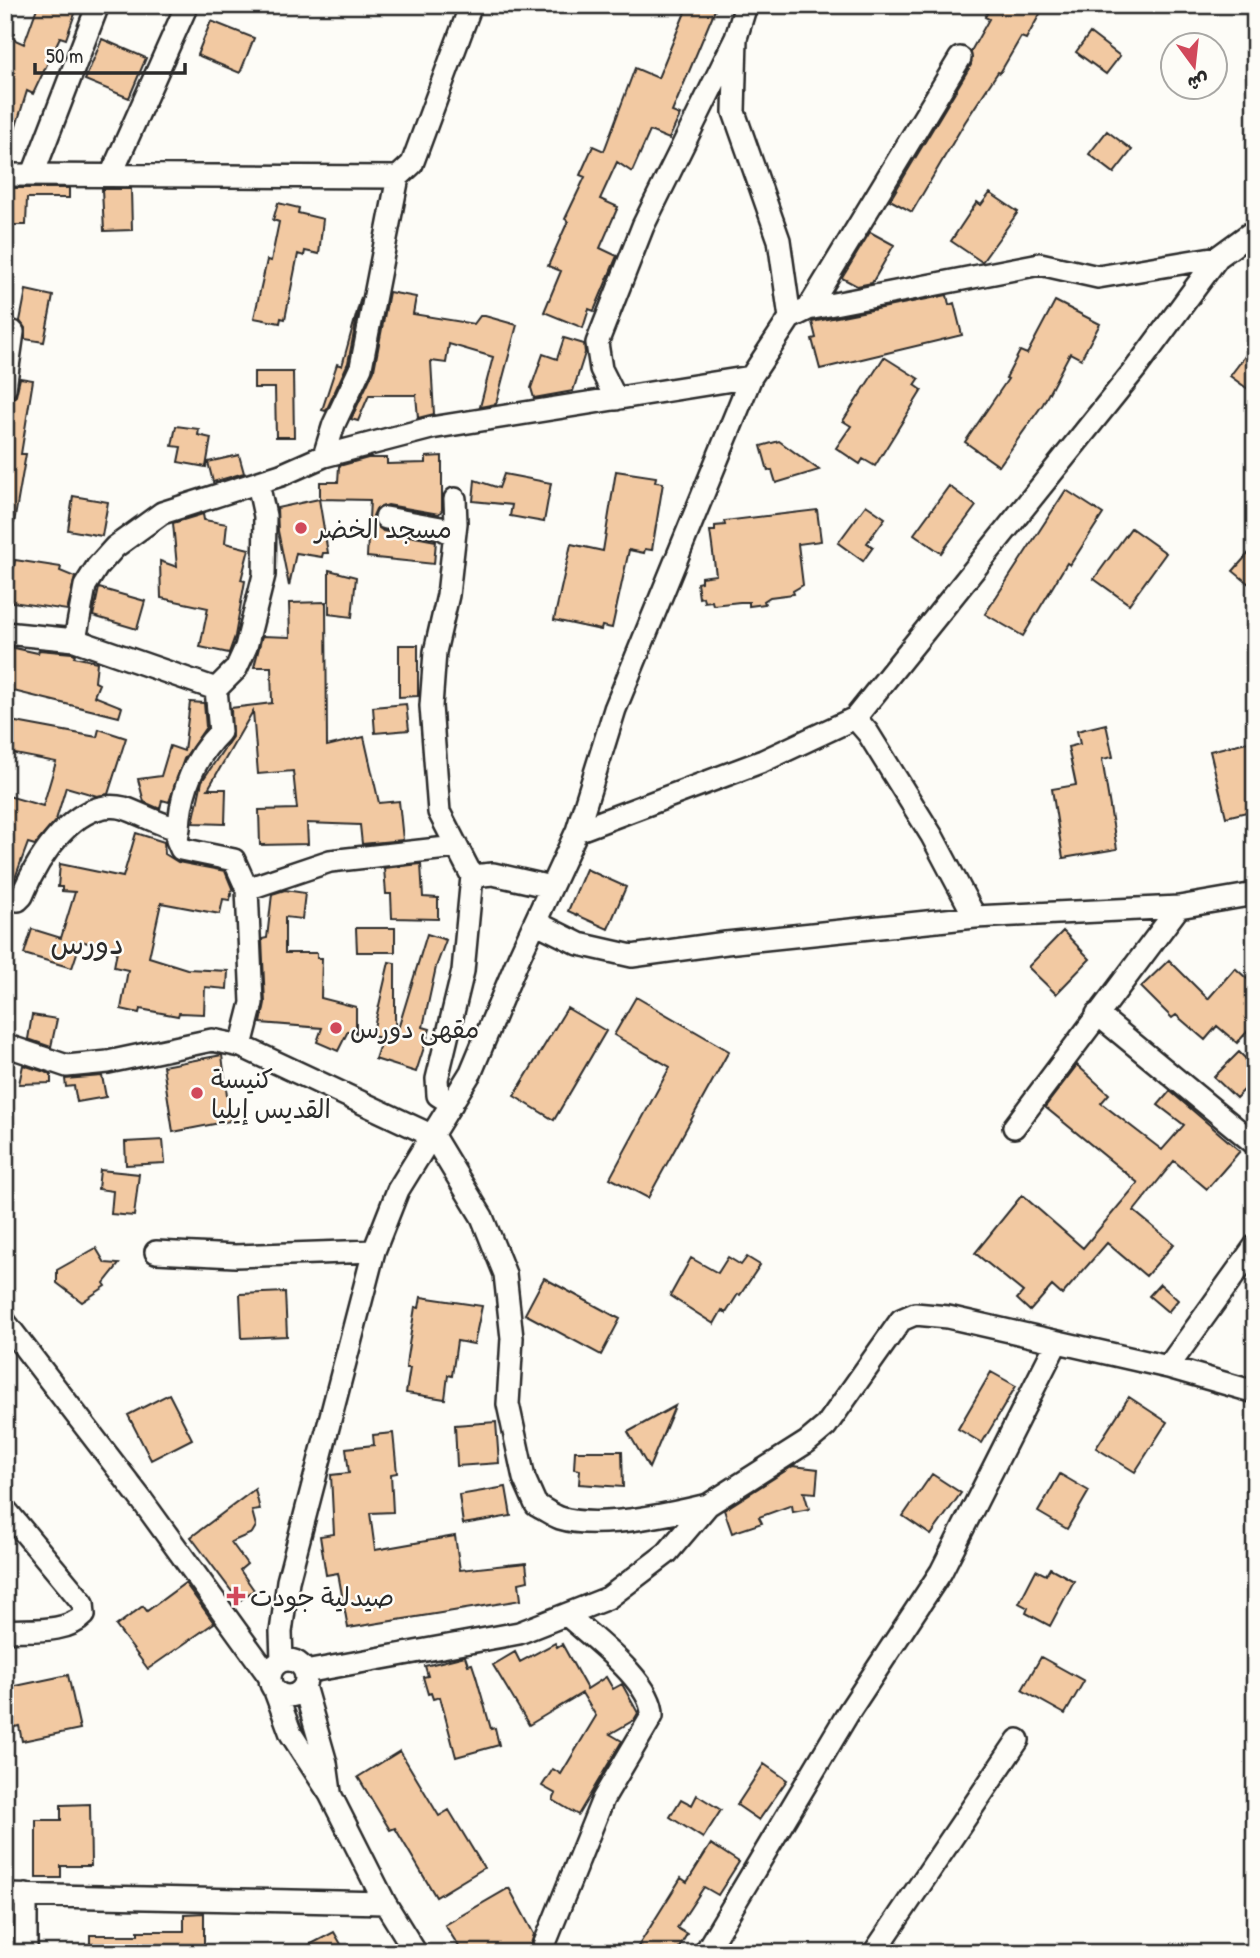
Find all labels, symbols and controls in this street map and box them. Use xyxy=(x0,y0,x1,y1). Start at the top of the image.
scale bar xyxy=(35,32,186,76)
north arrow xyxy=(1158,32,1228,102)
text: 50 m xyxy=(46,41,83,70)
text: ش xyxy=(1185,67,1212,98)
place label: مسجد الخضر xyxy=(313,511,452,546)
marker: مسجد الخضر xyxy=(293,520,309,536)
district label: دورس xyxy=(50,923,124,963)
place label: مقهى دورس xyxy=(350,1011,479,1046)
marker: مقهى دورس xyxy=(328,1020,344,1036)
place label: كنيسة القديس إيليا xyxy=(211,1061,331,1126)
marker: كنيسة القديس إيليا xyxy=(189,1085,205,1101)
place label: صيدلية جودت xyxy=(250,1579,394,1614)
marker: صيدلية جودت xyxy=(228,1588,244,1604)

